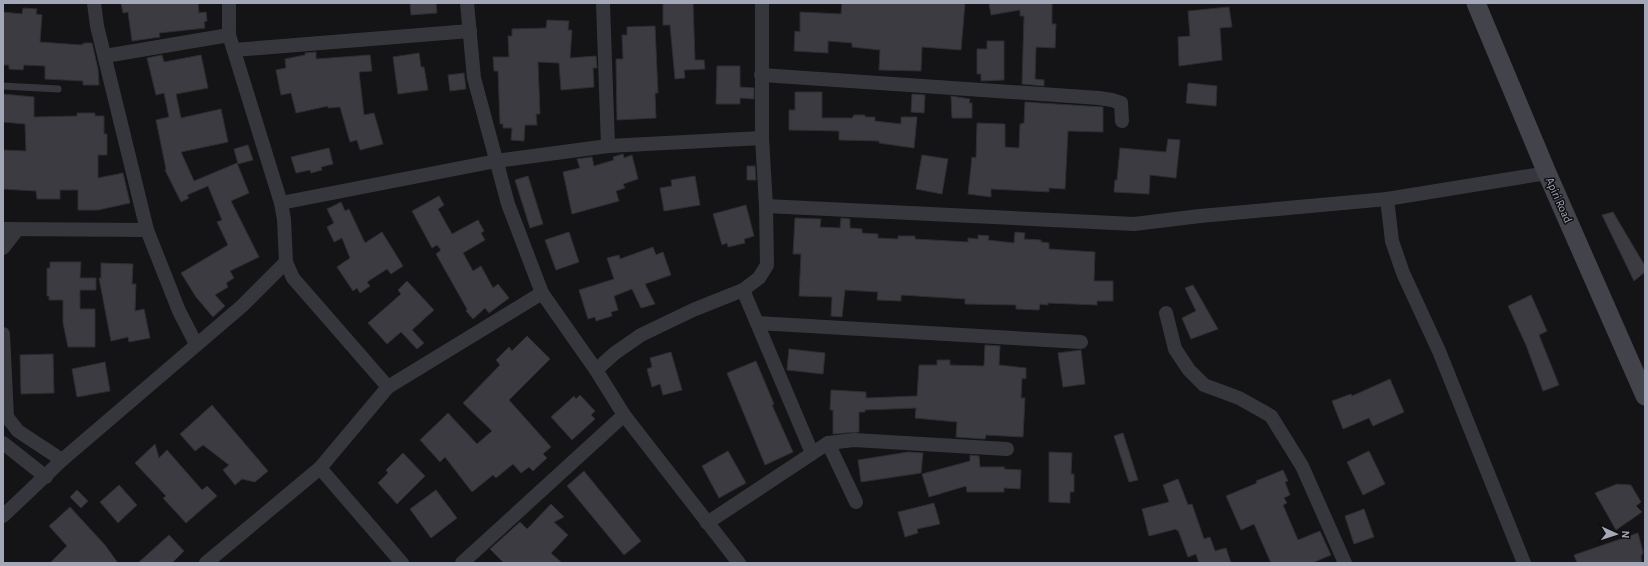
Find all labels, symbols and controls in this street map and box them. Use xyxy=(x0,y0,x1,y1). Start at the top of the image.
street label: Apiri Road xyxy=(1544,175,1574,225)
north arrow xyxy=(1596,514,1636,554)
text: N xyxy=(1620,530,1631,539)

